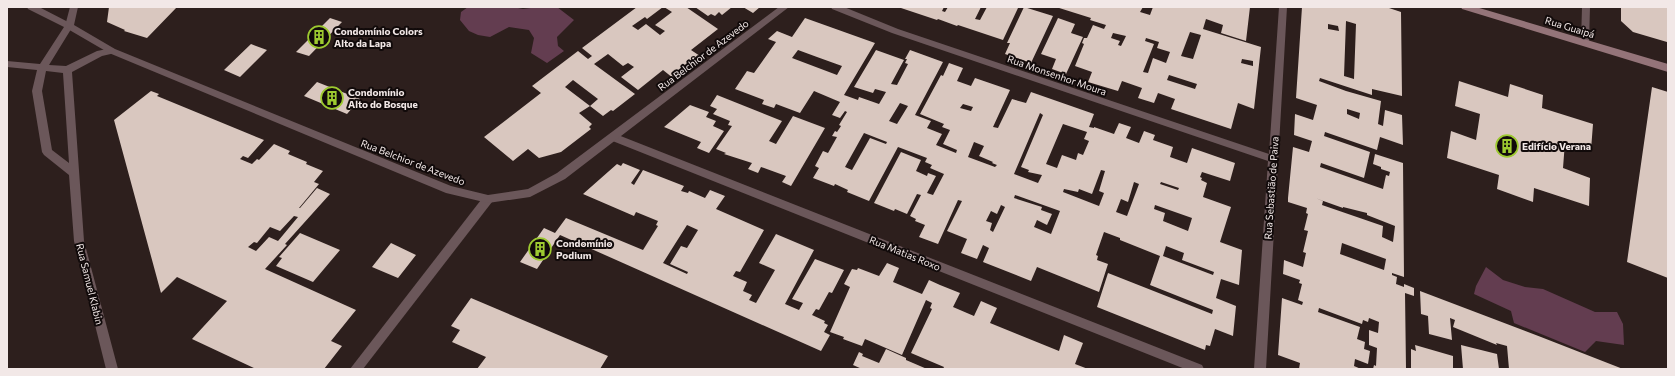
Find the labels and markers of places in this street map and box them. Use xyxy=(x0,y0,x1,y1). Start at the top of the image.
building icon: Condomínio Colors Alto da Lapa xyxy=(306,24,332,50)
place label: Condomínio Colors Alto da Lapa xyxy=(334,25,423,49)
building icon: Condomínio Alto do Bosque xyxy=(319,85,345,111)
place label: Condomínio Alto do Bosque xyxy=(348,86,418,110)
building icon: Edifício Verana xyxy=(1494,133,1520,159)
place label: Edifício Verana xyxy=(1522,140,1591,152)
building icon: Condomínio Podium xyxy=(527,236,553,262)
place label: Condomínio Podium xyxy=(556,237,613,261)

